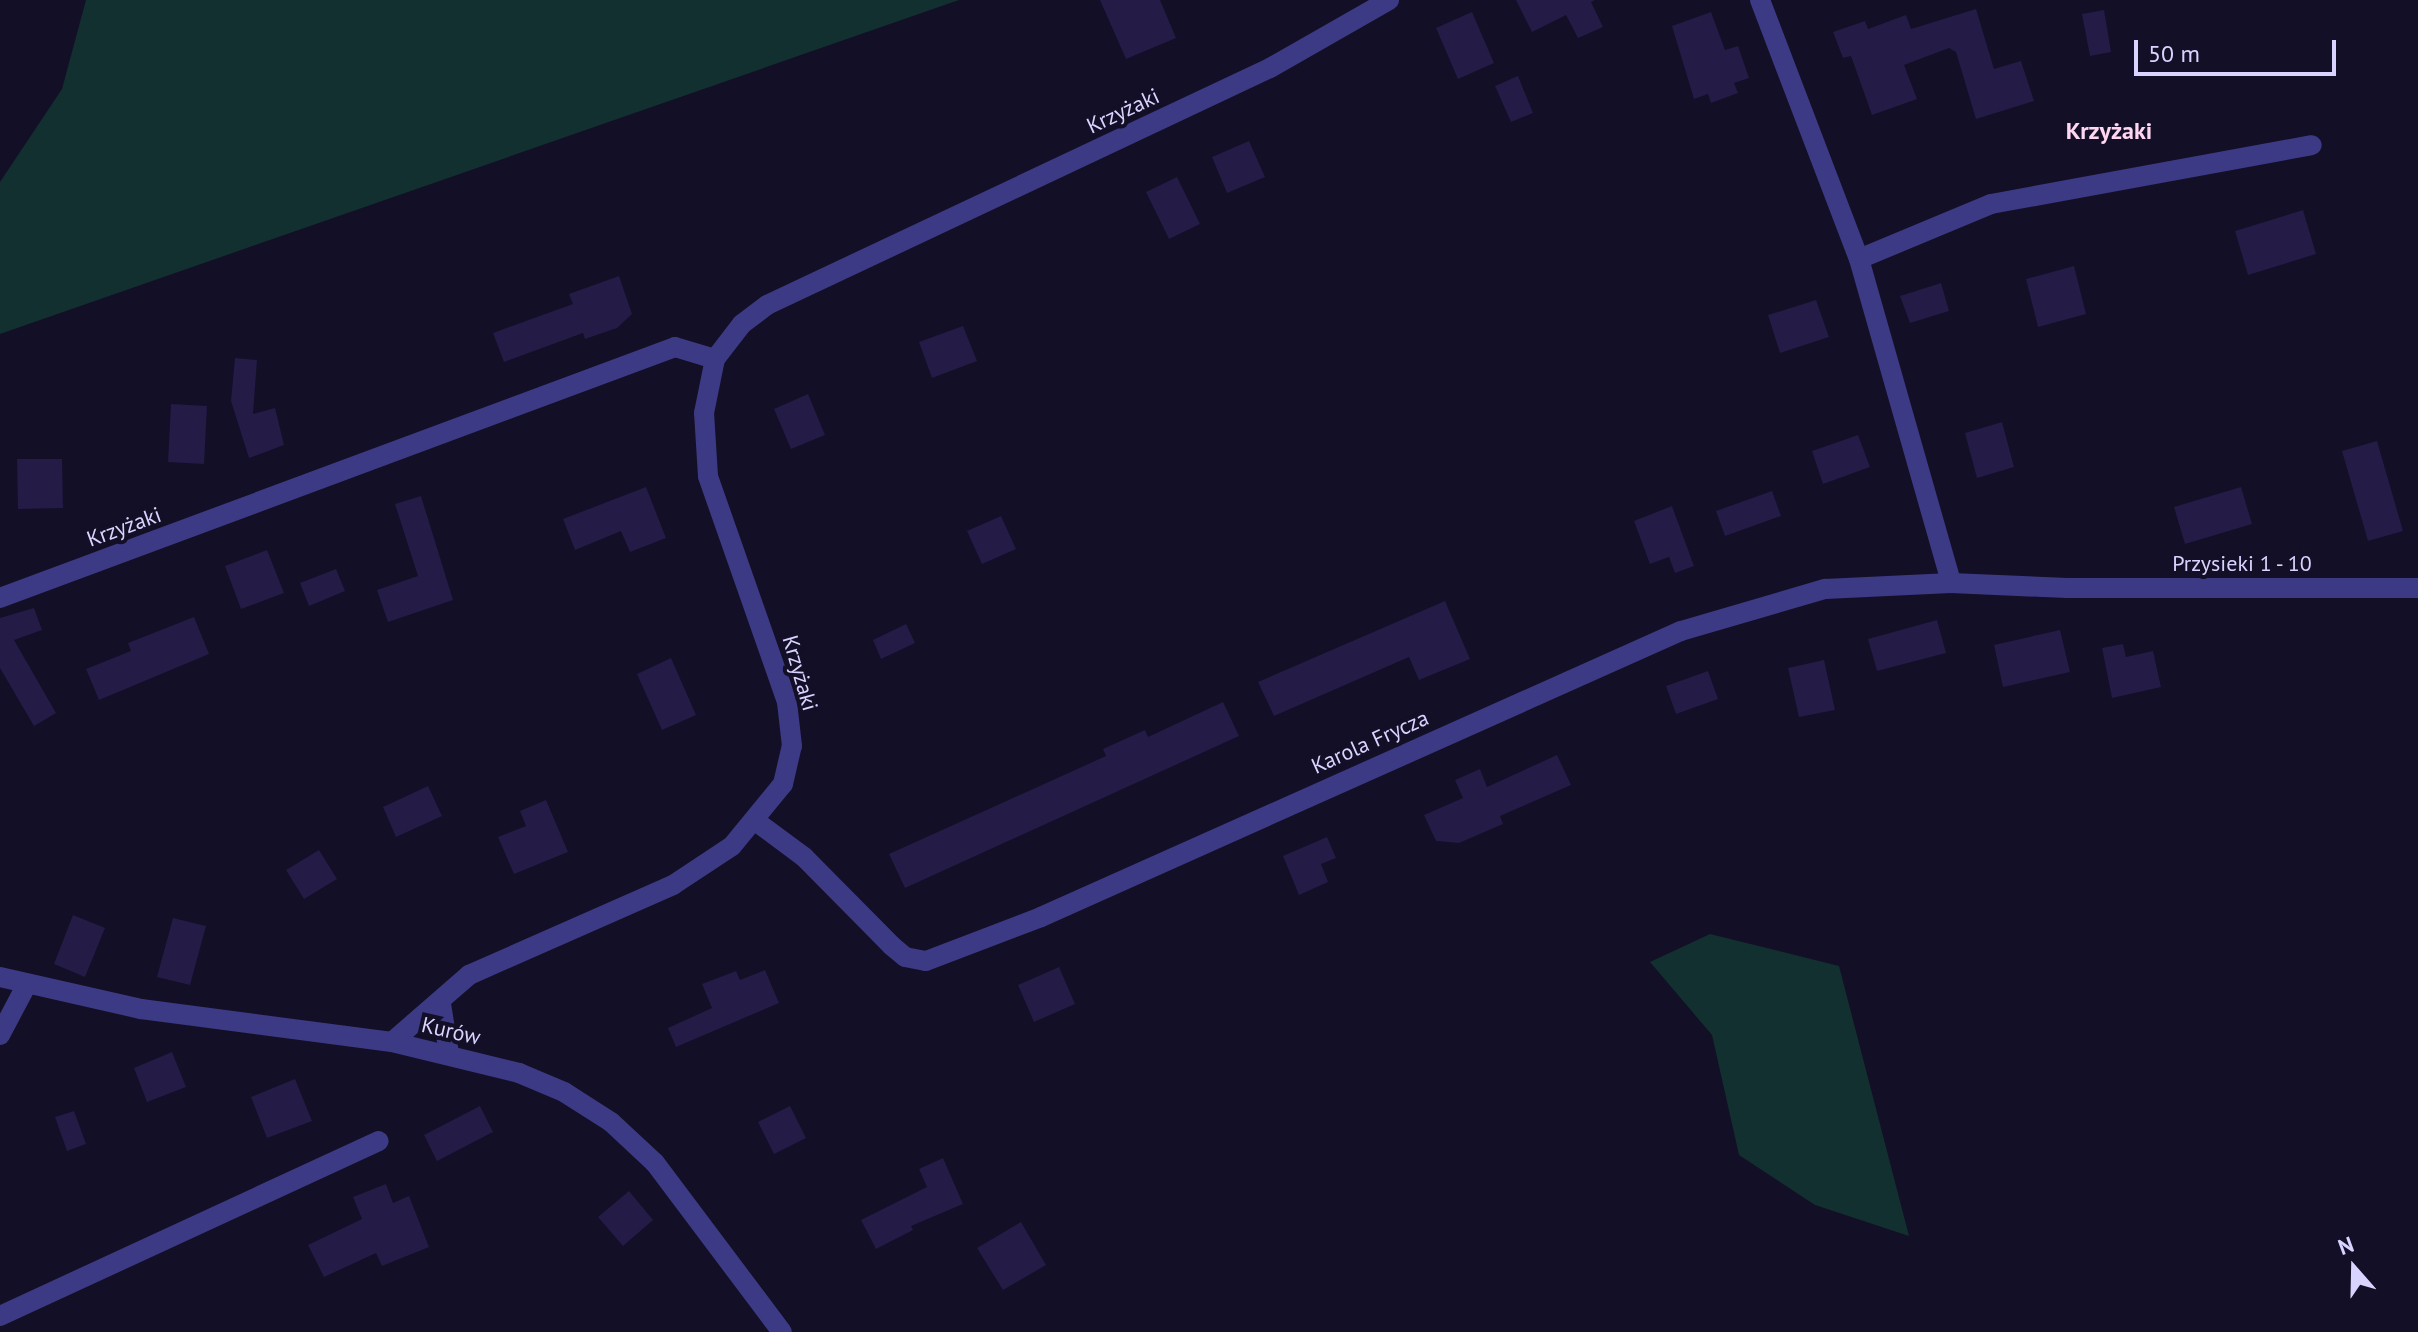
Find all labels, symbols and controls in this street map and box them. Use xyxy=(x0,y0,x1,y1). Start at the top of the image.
scale bar xyxy=(2138,24,2340,74)
text: 50 m xyxy=(2148,38,2200,69)
street label: Krzyżaki xyxy=(1082,83,1164,139)
district label: Krzyżaki xyxy=(2066,117,2152,145)
street label: Krzyżaki xyxy=(83,501,165,553)
street label: Przysieki 1 - 10 xyxy=(2170,551,2314,577)
street label: Krzyżaki xyxy=(777,632,823,714)
street label: Karola Frycza xyxy=(1307,704,1433,780)
street label: Kurów xyxy=(419,1011,483,1051)
north arrow xyxy=(2314,1228,2394,1308)
text: N xyxy=(2334,1230,2357,1261)

